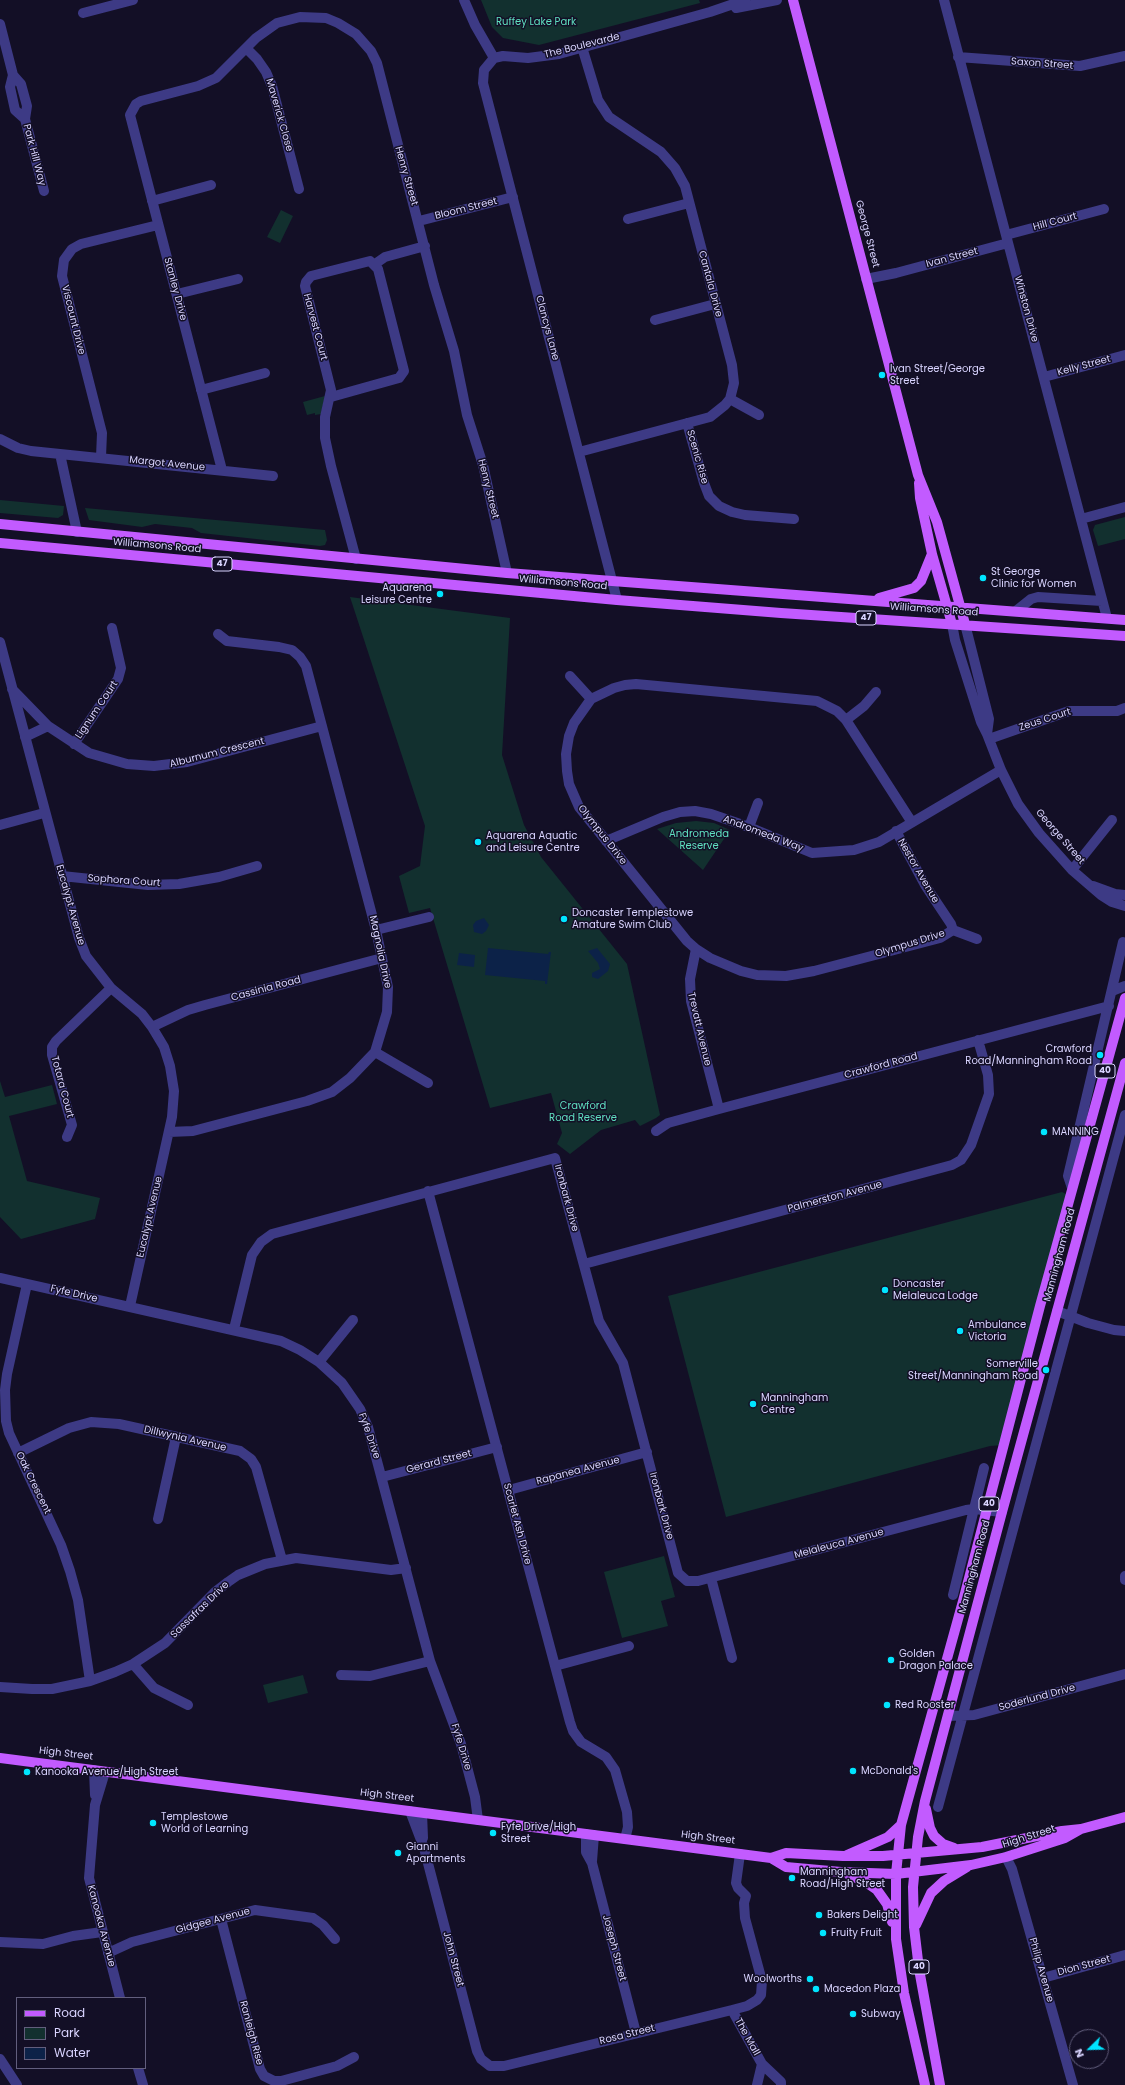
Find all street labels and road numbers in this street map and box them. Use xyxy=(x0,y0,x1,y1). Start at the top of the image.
street label: The Boulevarde xyxy=(543,31,621,61)
street label: Saxon Street xyxy=(1011,56,1073,72)
street label: Maverick Close xyxy=(263,77,295,153)
street label: Park Hill Way xyxy=(20,123,48,187)
street label: Henry Street xyxy=(392,145,420,207)
street label: Bloom Street xyxy=(434,195,498,223)
street label: George Street xyxy=(852,199,882,269)
street label: Hill Court xyxy=(1032,210,1078,234)
street label: Ivan Street xyxy=(925,245,979,271)
street label: Cantala Drive xyxy=(695,249,725,319)
street label: Stanley Drive xyxy=(161,256,189,322)
street label: Winston Drive xyxy=(1011,275,1041,343)
street label: Viscount Drive xyxy=(59,284,87,356)
street label: Harvest Court xyxy=(300,292,330,362)
street label: Clancys Lane xyxy=(533,294,561,362)
street label: Kelly Street xyxy=(1056,353,1112,379)
street label: Scenic Rise xyxy=(684,429,710,485)
street label: Margot Avenue xyxy=(129,454,205,474)
street label: Henry Street xyxy=(475,458,501,520)
street label: Williamsons Road xyxy=(112,536,202,556)
road number: 47 xyxy=(212,557,232,571)
street label: Williamsons Road xyxy=(518,573,608,593)
street label: Williamsons Road xyxy=(889,601,979,619)
road number: 47 xyxy=(856,611,876,625)
street label: Lignum Court xyxy=(73,679,121,741)
street label: Zeus Court xyxy=(1018,706,1072,734)
street label: Alburnum Crescent xyxy=(168,735,266,771)
street label: Olympus Drive xyxy=(575,803,629,867)
street label: George Street xyxy=(1033,807,1087,867)
street label: Andromeda Way xyxy=(721,813,805,855)
street label: Nestor Avenue xyxy=(895,837,941,905)
street label: Eucalypt Avenue xyxy=(53,863,87,947)
street label: Sophora Court xyxy=(87,872,161,890)
street label: Magnolia Drive xyxy=(366,914,394,990)
street label: Olympus Drive xyxy=(874,928,946,960)
street label: Cassinia Road xyxy=(230,974,302,1004)
street label: Trevatt Avenue xyxy=(685,991,713,1067)
street label: Crawford Road xyxy=(843,1050,919,1082)
street label: Totara Court xyxy=(48,1055,76,1119)
road number: 40 xyxy=(1095,1064,1115,1078)
street label: Ironbark Drive xyxy=(551,1163,581,1233)
street label: Eucalypt Avenue xyxy=(135,1175,165,1259)
street label: Palmerston Avenue xyxy=(787,1179,883,1215)
street label: Manningham Road xyxy=(1042,1207,1078,1303)
street label: Fyfe Drive xyxy=(49,1283,99,1305)
street label: Fyfe Drive xyxy=(356,1411,382,1461)
street label: Dillwynia Avenue xyxy=(143,1424,227,1454)
street label: Gerard Street xyxy=(405,1448,473,1476)
street label: Oak Crescent xyxy=(13,1450,53,1516)
street label: Rapanea Avenue xyxy=(535,1454,621,1488)
street label: Ironbark Drive xyxy=(646,1471,676,1541)
street label: Scarlet Ash Drive xyxy=(500,1482,534,1566)
road number: 40 xyxy=(979,1497,999,1511)
street label: Manningham Road xyxy=(957,1519,993,1615)
street label: Melaleuca Avenue xyxy=(793,1526,885,1562)
street label: Sassafras Drive xyxy=(168,1579,232,1641)
street label: Soderlund Drive xyxy=(997,1682,1077,1714)
street label: Fyfe Drive xyxy=(448,1722,474,1772)
street label: High Street xyxy=(38,1745,94,1763)
street label: High Street xyxy=(359,1787,415,1805)
street label: High Street xyxy=(1001,1823,1057,1851)
street label: High Street xyxy=(680,1829,736,1847)
street label: Kanooka Avenue xyxy=(84,1884,118,1968)
street label: Gidgee Avenue xyxy=(175,1905,251,1937)
street label: Joseph Street xyxy=(599,1913,629,1983)
street label: John Street xyxy=(440,1930,466,1988)
street label: Philip Avenue xyxy=(1026,1936,1056,2004)
street label: Dion Street xyxy=(1056,1953,1112,1979)
road number: 40 xyxy=(909,1960,929,1974)
street label: Ranleigh Rise xyxy=(237,1999,265,2067)
street label: The Mall xyxy=(732,2016,762,2058)
street label: Rosa Street xyxy=(598,2022,656,2048)

